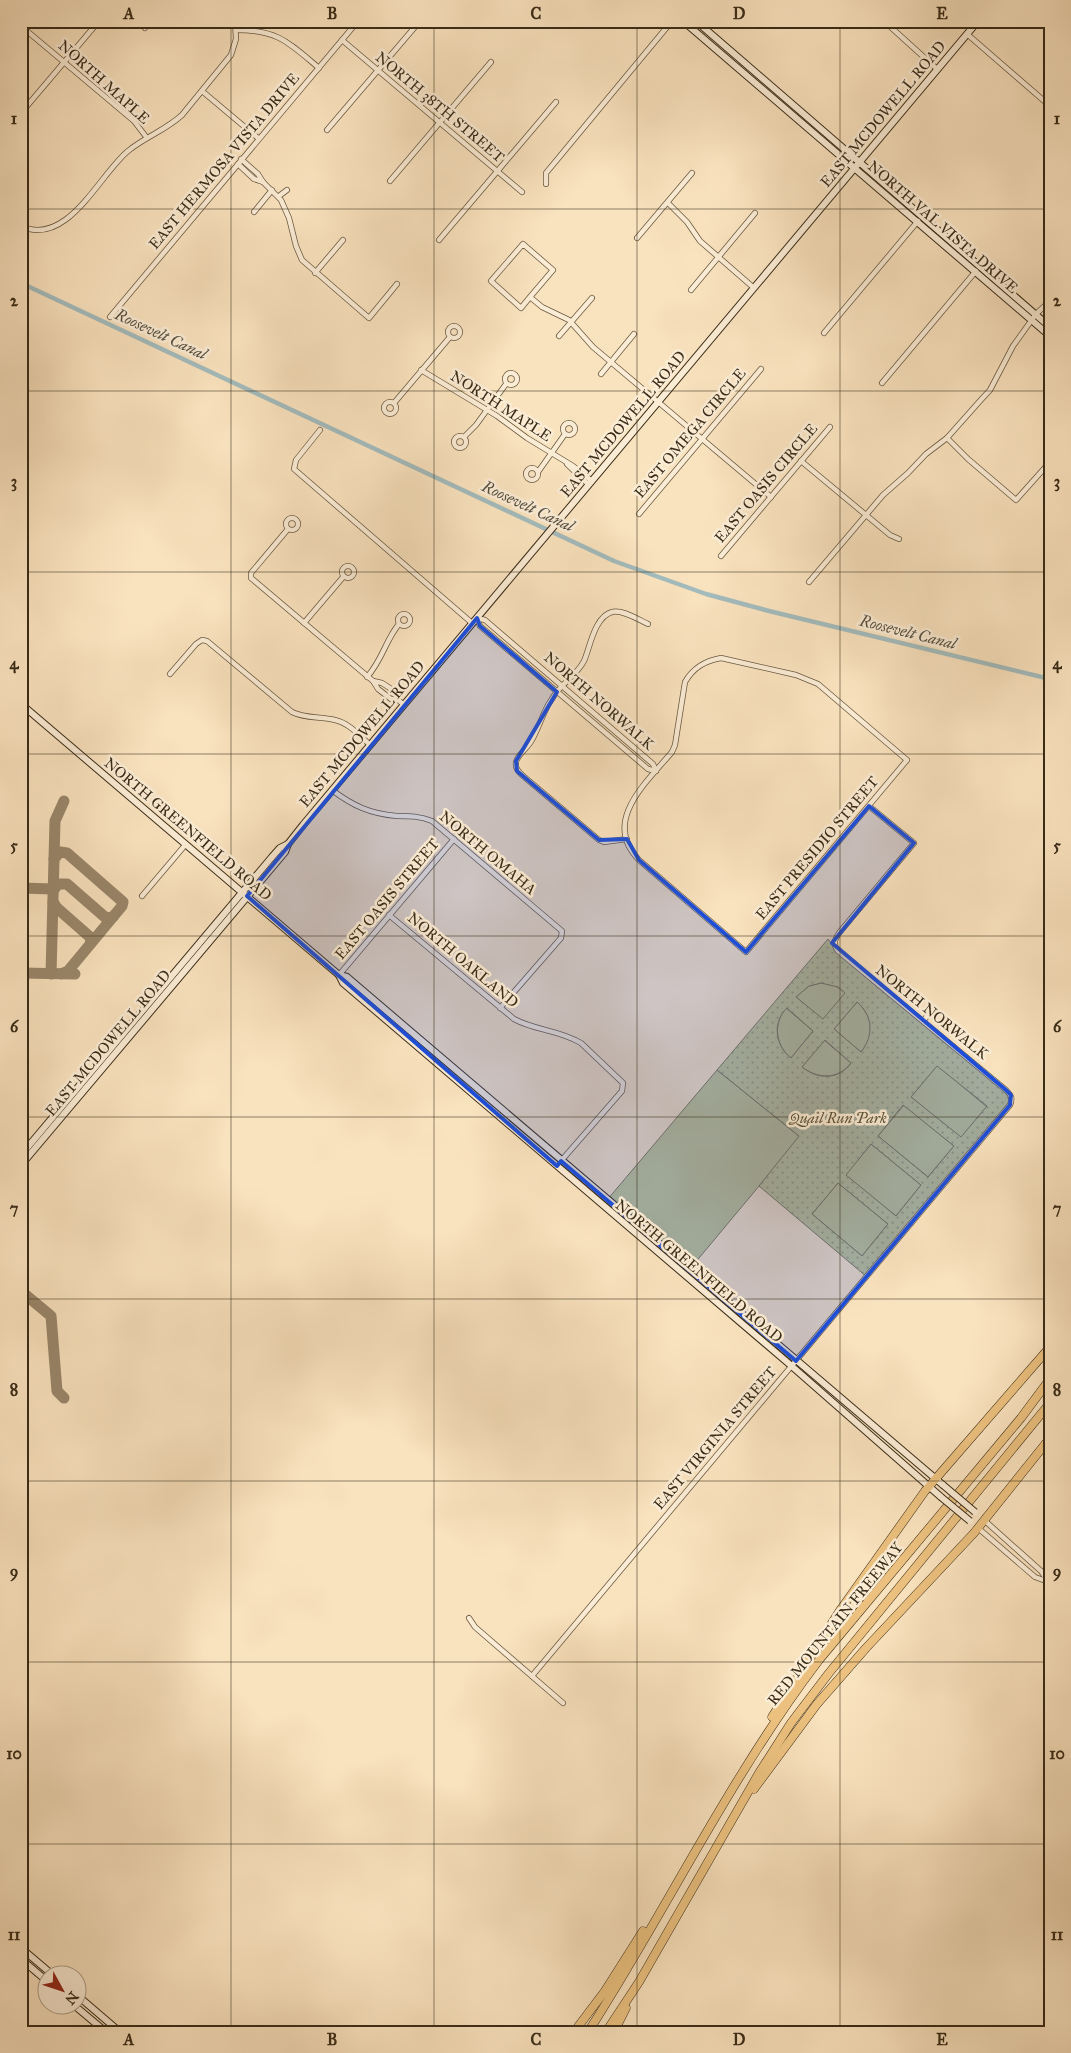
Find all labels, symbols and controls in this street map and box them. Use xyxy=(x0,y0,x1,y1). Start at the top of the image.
text: A xyxy=(123,4,135,23)
text: B xyxy=(327,4,337,23)
text: C xyxy=(531,4,542,23)
text: D xyxy=(733,4,746,23)
text: E xyxy=(936,4,948,23)
street label: NORTH MAPLE xyxy=(55,36,154,128)
street label: EAST MCDOWELL ROAD xyxy=(817,37,950,191)
street label: NORTH 38TH STREET xyxy=(372,48,508,166)
street label: EAST HERMOSA VISTA DRIVE xyxy=(145,69,303,253)
text: 1 xyxy=(11,109,18,128)
text: 1 xyxy=(1054,109,1061,128)
street label: NORTH VAL VISTA DRIVE xyxy=(864,157,1022,297)
text: 2 xyxy=(10,291,19,310)
text: 2 xyxy=(1053,291,1062,310)
water label: Roosevelt Canal xyxy=(111,304,211,364)
street label: EAST MCDOWELL ROAD xyxy=(557,347,690,501)
street label: EAST OMEGA CIRCLE xyxy=(630,364,750,501)
street label: NORTH MAPLE xyxy=(447,367,555,445)
street label: EAST OASIS CIRCLE xyxy=(711,419,821,546)
text: 3 xyxy=(11,472,17,492)
text: 3 xyxy=(1054,472,1060,492)
water label: Roosevelt Canal xyxy=(478,476,578,536)
water label: Roosevelt Canal xyxy=(857,611,960,654)
street label: NORTH NORWALK xyxy=(540,648,658,754)
text: 4 xyxy=(10,654,20,674)
text: 4 xyxy=(1053,654,1063,674)
street label: EAST MCDOWELL ROAD xyxy=(296,657,429,811)
street label: NORTH GREENFIELD ROAD xyxy=(101,754,275,904)
street label: EAST PRESIDIO STREET xyxy=(752,773,882,923)
street label: NORTH OMAHA xyxy=(436,807,540,899)
street label: EAST OASIS STREET xyxy=(331,835,443,963)
text: 5 xyxy=(10,836,18,855)
text: 5 xyxy=(1053,836,1061,855)
street label: NORTH OAKLAND xyxy=(404,908,522,1012)
street label: NORTH NORWALK xyxy=(872,961,992,1063)
street label: EAST MCDOWELL ROAD xyxy=(42,966,175,1120)
text: 6 xyxy=(10,1017,19,1036)
text: 6 xyxy=(1053,1017,1062,1036)
park label: Quail Run Park xyxy=(788,1109,887,1127)
street label: NORTH GREENFIELD ROAD xyxy=(612,1196,786,1346)
text: 7 xyxy=(10,1199,19,1218)
text: 7 xyxy=(1053,1199,1062,1218)
street label: EAST VIRGINIA STREET xyxy=(650,1363,780,1513)
text: 8 xyxy=(10,1380,18,1399)
text: 8 xyxy=(1053,1380,1061,1399)
street label: RED MOUNTAIN FREEWAY xyxy=(764,1539,907,1709)
text: 9 xyxy=(10,1562,18,1582)
text: 9 xyxy=(1053,1562,1061,1582)
text: 10 xyxy=(6,1744,22,1763)
text: 10 xyxy=(1049,1744,1065,1763)
text: 11 xyxy=(8,1925,21,1944)
text: 11 xyxy=(1051,1925,1064,1944)
north arrow xyxy=(38,1966,88,2016)
text: N xyxy=(61,1988,82,2008)
text: A xyxy=(123,2030,135,2049)
text: B xyxy=(327,2030,337,2049)
text: C xyxy=(531,2030,542,2049)
text: D xyxy=(733,2030,746,2049)
text: E xyxy=(936,2030,948,2049)

